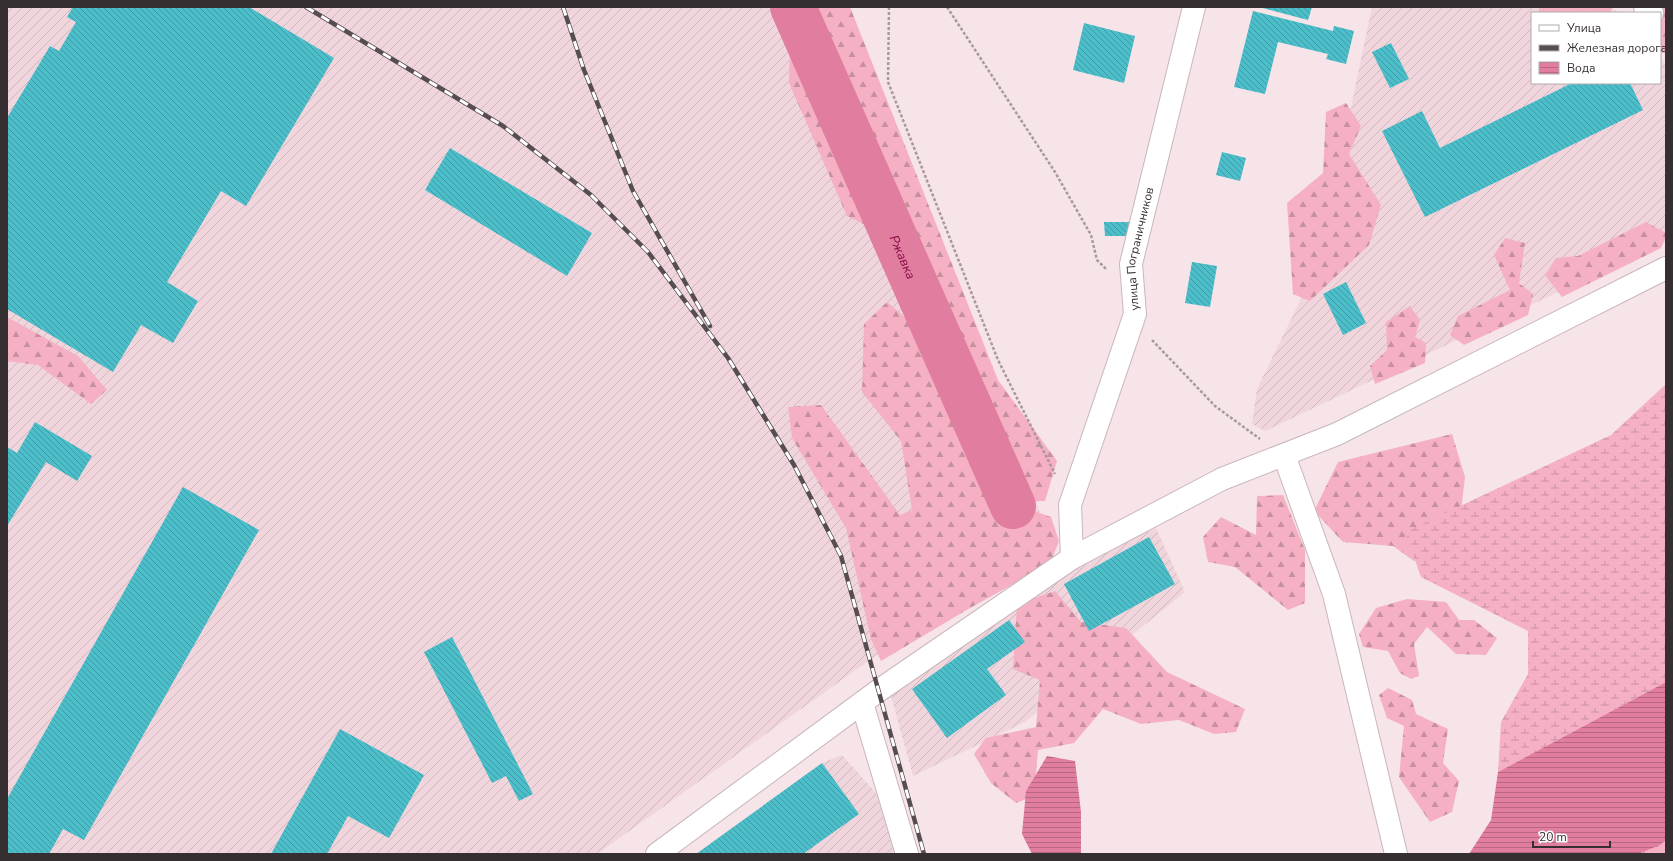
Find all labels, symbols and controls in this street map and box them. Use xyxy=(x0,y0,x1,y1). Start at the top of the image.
legend xyxy=(1531,12,1661,84)
text: Улица xyxy=(1566,20,1601,36)
text: Железная дорога xyxy=(1567,40,1667,56)
text: Вода xyxy=(1567,60,1595,76)
street label: улица Пограничников xyxy=(1123,185,1158,311)
water label: Ржавка xyxy=(885,232,920,282)
scale bar xyxy=(1533,823,1610,849)
text: 20 m xyxy=(1539,829,1567,845)

